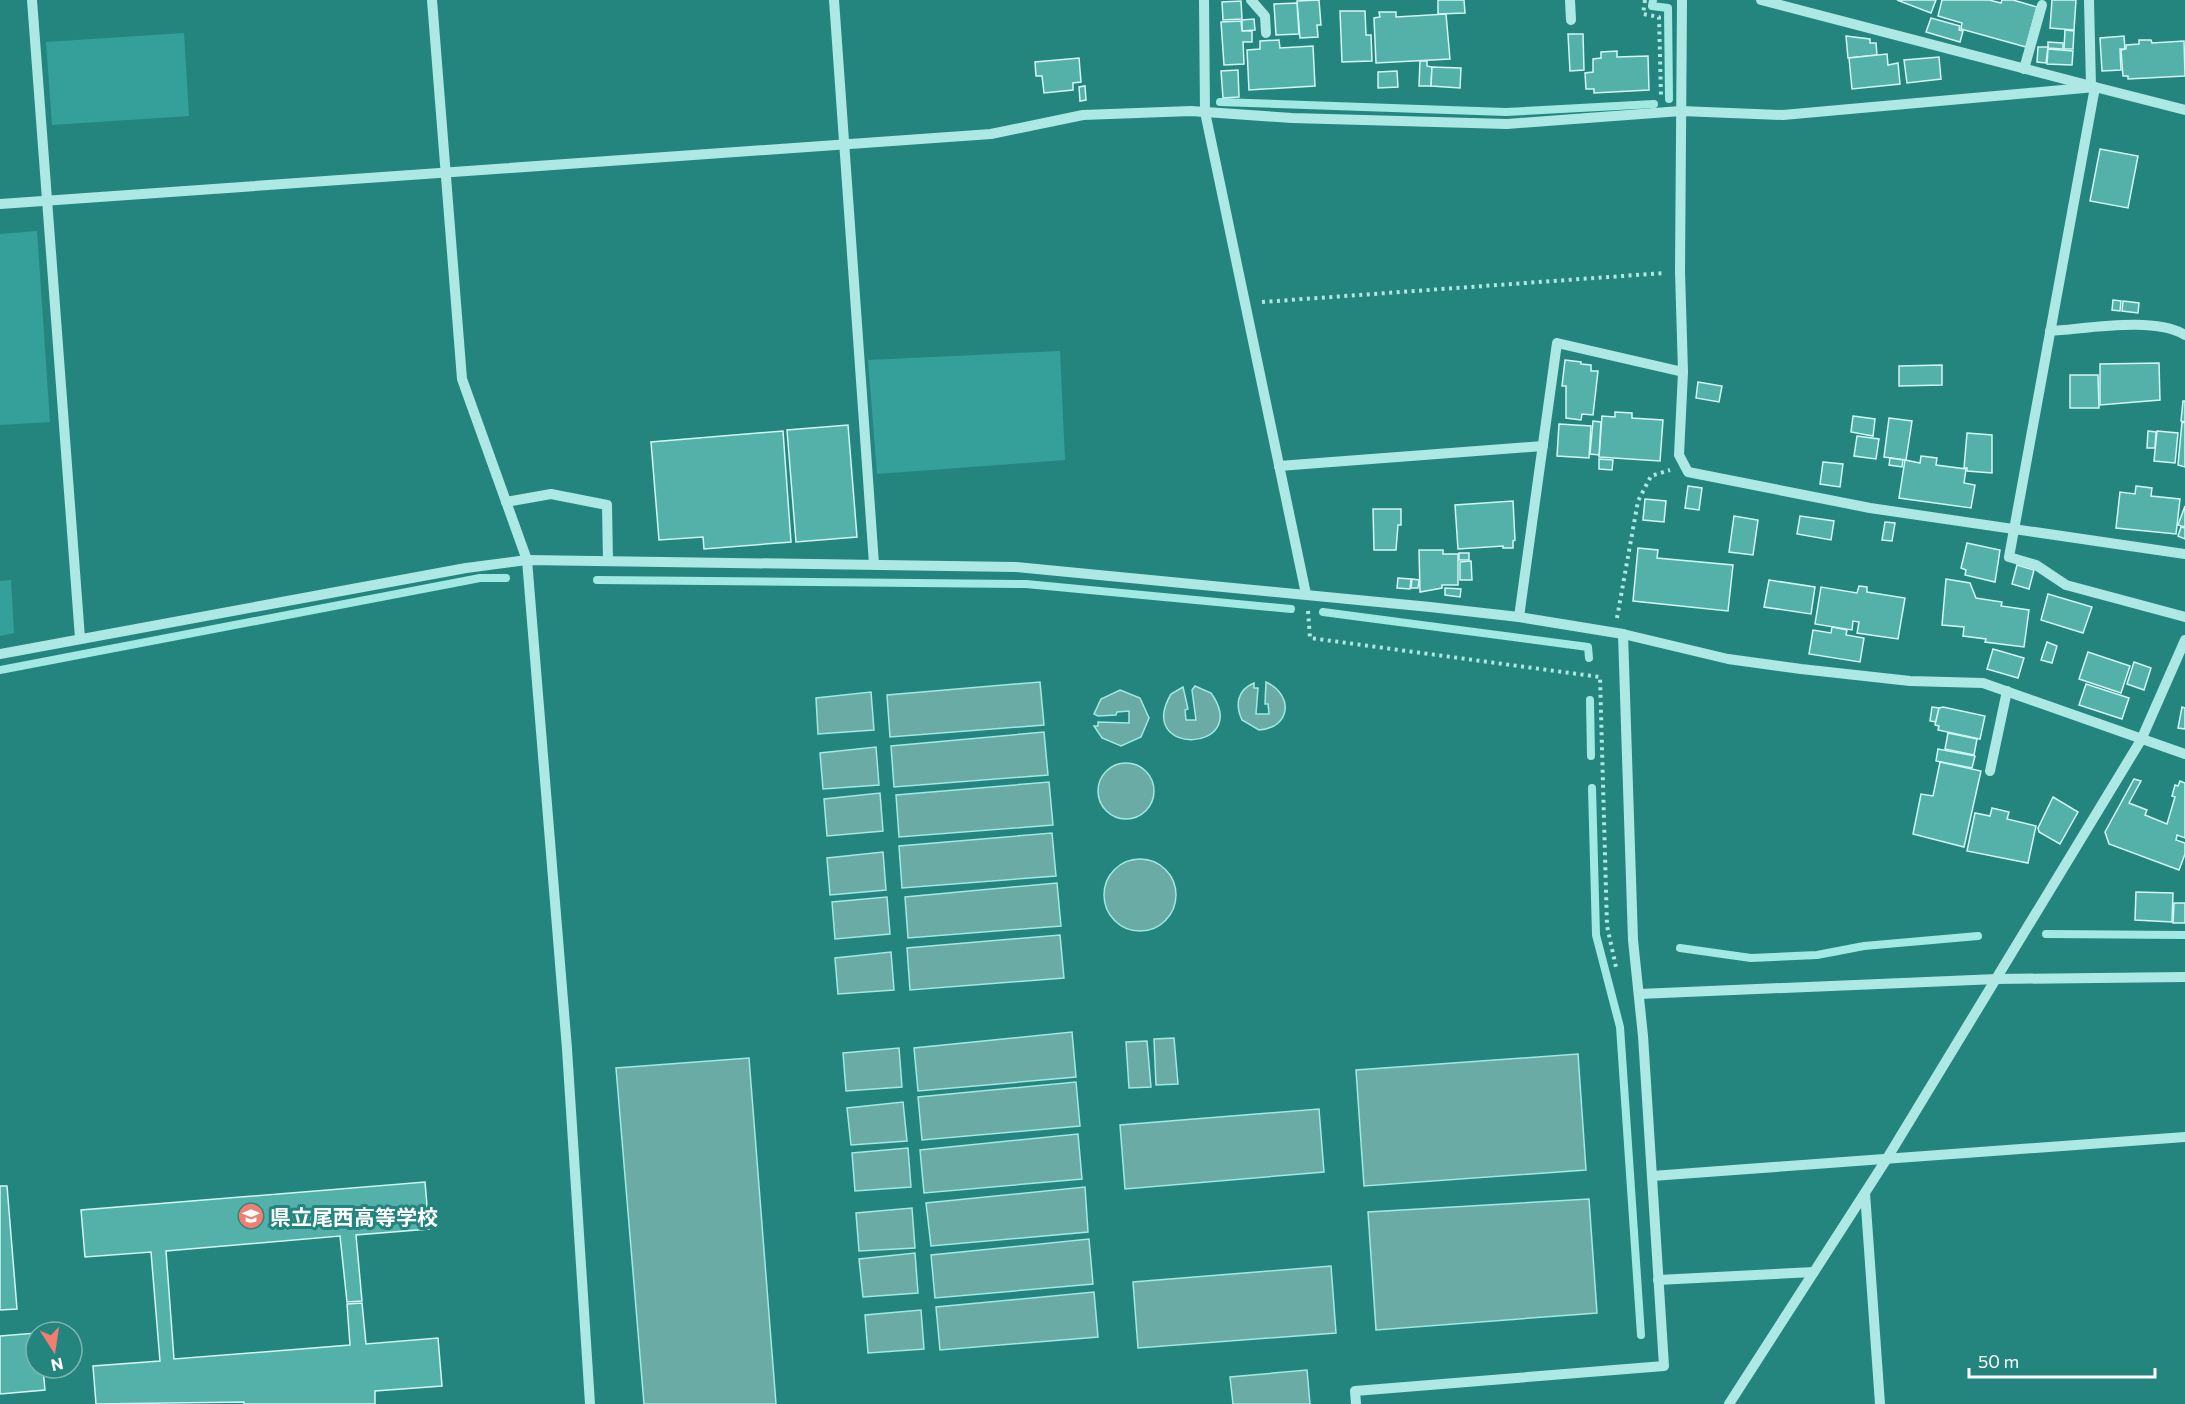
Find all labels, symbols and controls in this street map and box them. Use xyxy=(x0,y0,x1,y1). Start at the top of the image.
school or university icon: 県立尾西高等学校 xyxy=(236,1201,266,1231)
place label: 県立尾西高等学校 xyxy=(270,1204,438,1229)
north arrow xyxy=(24,1320,84,1380)
scale bar xyxy=(1969,1341,2155,1379)
text: 50 m xyxy=(1978,1350,2019,1372)
text: N xyxy=(49,1355,65,1376)

